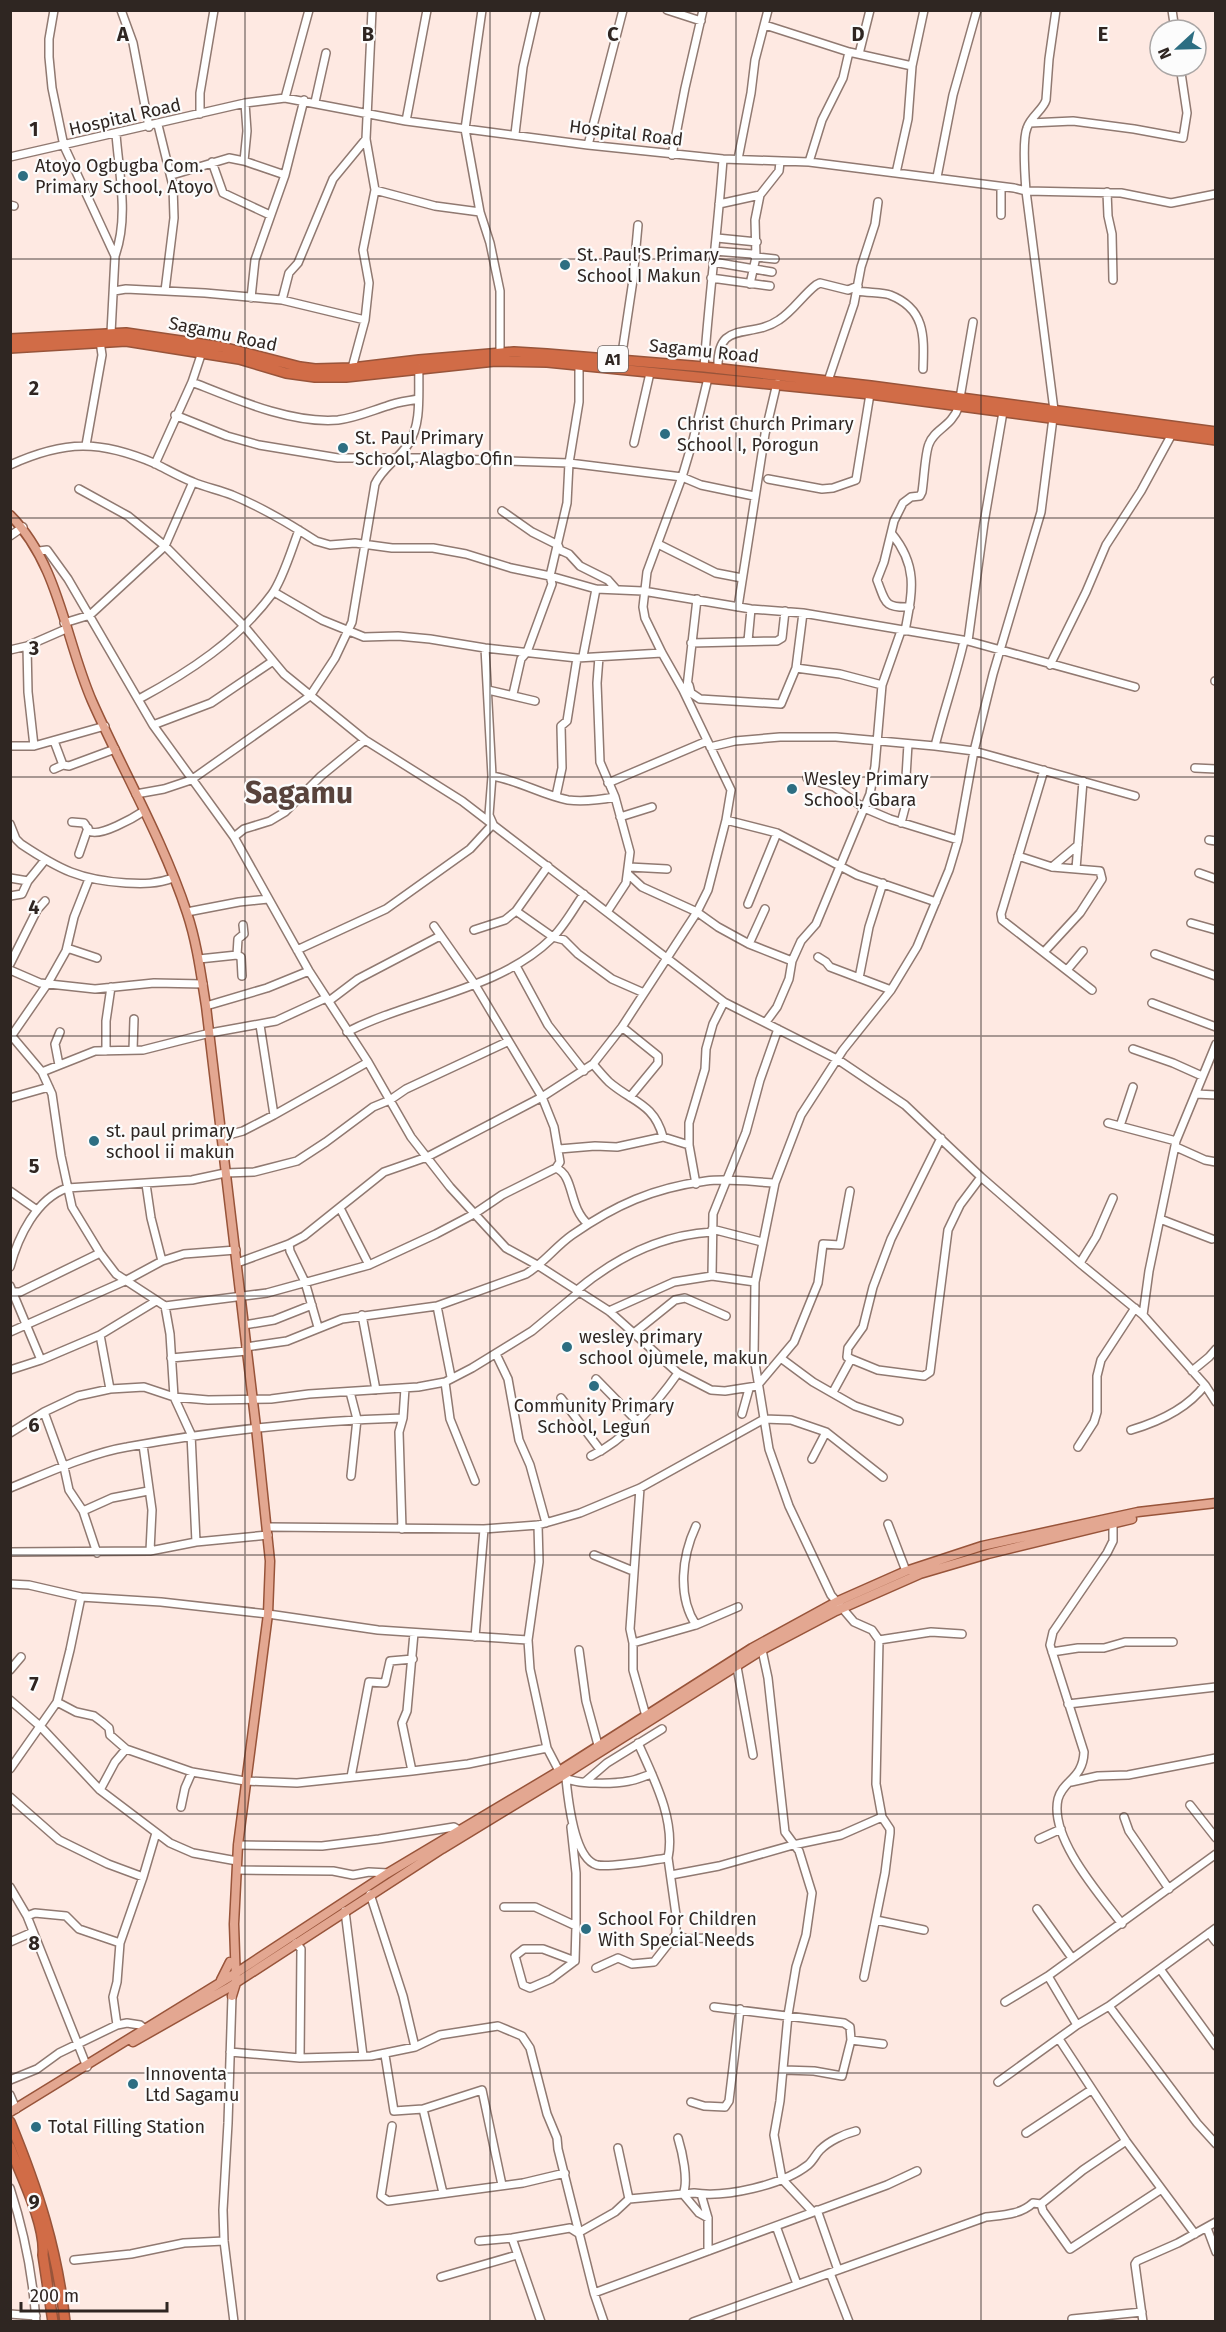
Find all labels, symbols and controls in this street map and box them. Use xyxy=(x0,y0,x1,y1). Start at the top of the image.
north arrow xyxy=(1148,18,1208,78)
text: A xyxy=(116,22,130,46)
text: B xyxy=(362,22,374,46)
text: C xyxy=(607,22,619,46)
text: D xyxy=(851,22,865,46)
text: E xyxy=(1098,22,1108,46)
text: N xyxy=(1154,45,1175,62)
street label: Hospital Road xyxy=(67,93,183,141)
street label: Hospital Road xyxy=(568,115,684,151)
text: 1 xyxy=(29,117,39,141)
place label: Atoyo Ogbugba Com. Primary School, Atoyo xyxy=(35,155,214,198)
marker: Atoyo Ogbugba Com. Primary School, Atoyo xyxy=(16,169,30,183)
place label: St. Paul'S Primary School I Makun xyxy=(577,244,719,287)
marker: St. Paul'S Primary School I Makun xyxy=(558,258,572,272)
street label: Sagamu Road xyxy=(167,312,279,356)
street label: Sagamu Road xyxy=(648,334,760,368)
road number: A1 xyxy=(598,346,628,372)
text: 2 xyxy=(29,376,39,400)
place label: Christ Church Primary School I, Porogun xyxy=(677,413,854,456)
place label: St. Paul Primary School, Alagbo Ofin xyxy=(355,427,513,470)
marker: Christ Church Primary School I, Porogun xyxy=(658,427,672,441)
marker: St. Paul Primary School, Alagbo Ofin xyxy=(336,441,350,455)
text: 3 xyxy=(28,636,39,660)
place label: Wesley Primary School, Gbara xyxy=(804,768,929,811)
district label: Sagamu xyxy=(245,775,353,811)
marker: Wesley Primary School, Gbara xyxy=(785,782,799,796)
text: 4 xyxy=(28,895,40,919)
place label: st. paul primary school ii makun xyxy=(106,1120,235,1163)
marker: st. paul primary school ii makun xyxy=(87,1134,101,1148)
text: 5 xyxy=(29,1154,40,1178)
place label: wesley primary school ojumele, makun xyxy=(579,1326,768,1369)
marker: wesley primary school ojumele, makun xyxy=(560,1340,574,1354)
marker: Community Primary School, Legun xyxy=(587,1379,601,1393)
place label: Community Primary School, Legun xyxy=(514,1395,674,1438)
text: 6 xyxy=(28,1413,40,1437)
text: 7 xyxy=(29,1672,39,1696)
place label: School For Children With Special Needs xyxy=(598,1908,757,1951)
marker: School For Children With Special Needs xyxy=(579,1922,593,1936)
text: 8 xyxy=(28,1931,40,1955)
place label: Innoventa Ltd Sagamu xyxy=(145,2063,239,2106)
marker: Innoventa Ltd Sagamu xyxy=(126,2077,140,2091)
place label: Total Filling Station xyxy=(48,2116,205,2138)
marker: Total Filling Station xyxy=(29,2120,43,2134)
text: 9 xyxy=(28,2190,40,2214)
scale bar xyxy=(21,2275,166,2313)
text: 200 m xyxy=(30,2285,79,2307)

